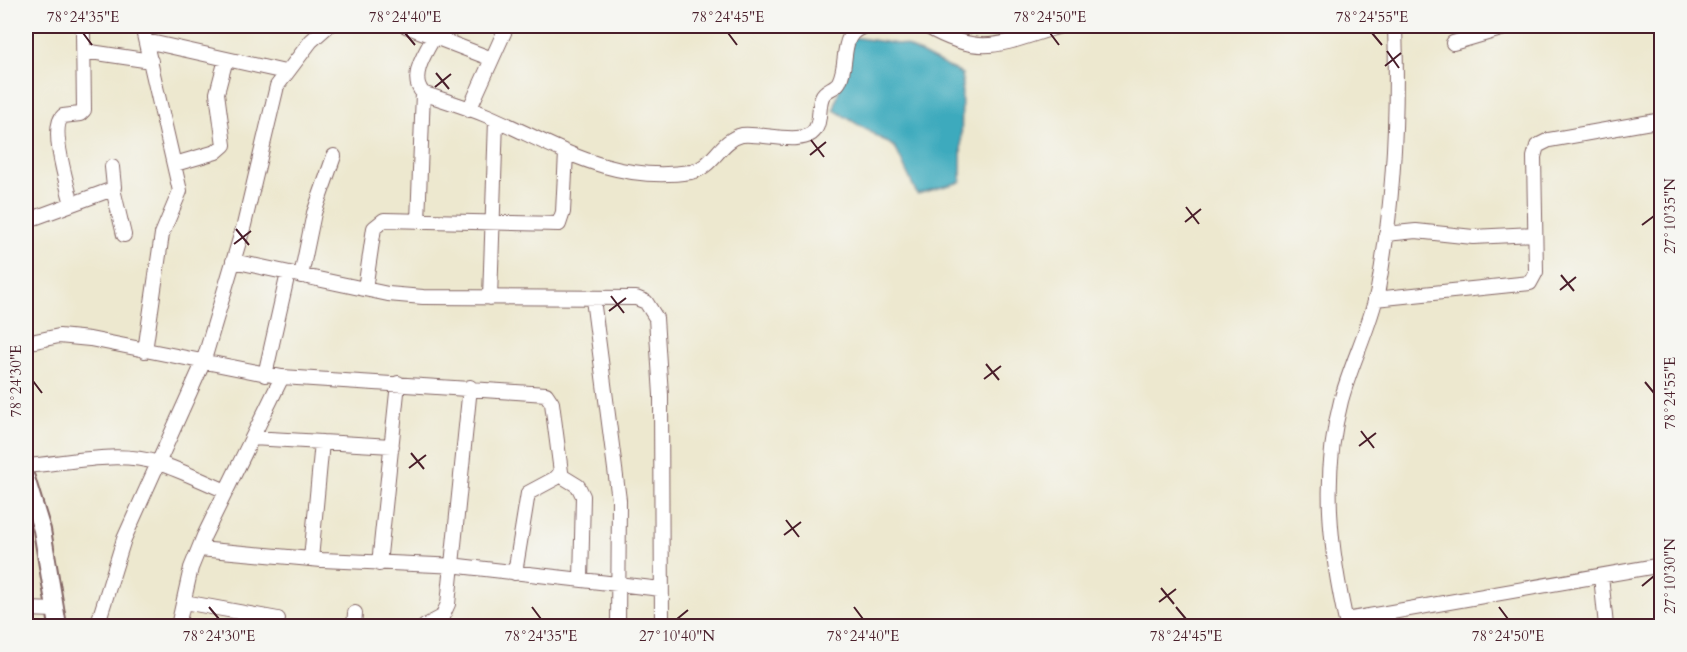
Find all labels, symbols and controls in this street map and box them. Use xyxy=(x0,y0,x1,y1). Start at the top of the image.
text: 78°24'35"E xyxy=(47,7,119,27)
text: 78°24'40"E xyxy=(369,7,441,27)
text: 78°24'45"E xyxy=(692,7,764,27)
text: 78°24'50"E xyxy=(1014,7,1086,27)
text: 78°24'55"E xyxy=(1336,7,1408,27)
text: 27°10'35"N xyxy=(1660,178,1680,254)
text: 78°24'30"E xyxy=(6,345,26,417)
text: 78°24'55"E xyxy=(1660,357,1680,429)
text: 27°10'30"N xyxy=(1660,538,1680,614)
text: 78°24'30"E xyxy=(183,626,255,646)
text: 78°24'35"E xyxy=(505,626,577,646)
text: 27°10'40"N xyxy=(639,626,715,646)
text: 78°24'40"E xyxy=(827,626,899,646)
text: 78°24'45"E xyxy=(1150,626,1222,646)
text: 78°24'50"E xyxy=(1472,626,1544,646)

